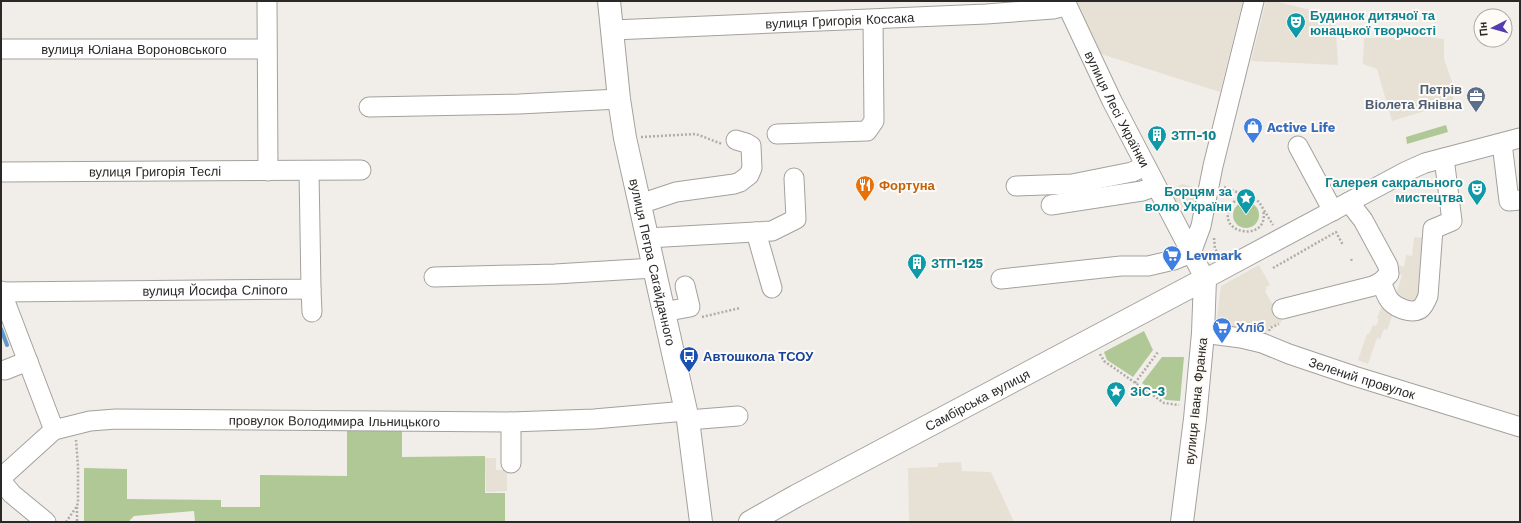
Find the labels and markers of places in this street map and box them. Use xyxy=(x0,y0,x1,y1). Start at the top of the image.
place label: Будинок дитячої та юнацької творчості xyxy=(1310,8,1436,38)
theatre icon: Будинок дитячої та юнацької творчості xyxy=(1285,11,1307,39)
place label: Петрів Віолета Янівна xyxy=(1365,82,1463,112)
office icon: Петрів Віолета Янівна xyxy=(1465,85,1487,113)
shop icon: Active Life xyxy=(1242,116,1264,144)
place label: Active Life xyxy=(1267,120,1336,135)
building icon: ЗТП-10 xyxy=(1146,124,1168,152)
place label: ЗТП-10 xyxy=(1171,128,1216,143)
restaurant icon: Фортуна xyxy=(854,174,876,202)
place label: Галерея сакрального мистецтва xyxy=(1325,175,1464,205)
place label: Фортуна xyxy=(879,178,936,193)
theatre icon: Галерея сакрального мистецтва xyxy=(1466,178,1488,206)
place label: Борцям за волю України xyxy=(1145,184,1233,214)
place icon: Борцям за волю України xyxy=(1235,187,1257,215)
supermarket icon: Levmark xyxy=(1161,244,1183,272)
place label: Levmark xyxy=(1186,248,1243,263)
building icon: ЗТП-125 xyxy=(906,252,928,280)
place label: ЗТП-125 xyxy=(931,256,984,271)
supermarket icon: Хліб xyxy=(1211,316,1233,344)
place label: Хліб xyxy=(1236,320,1265,335)
bus stop icon: Автошкола ТСОУ xyxy=(678,345,700,373)
place label: Автошкола ТСОУ xyxy=(703,349,814,364)
place icon: ЗіС-3 xyxy=(1105,380,1127,408)
place label: ЗіС-3 xyxy=(1130,384,1166,399)

